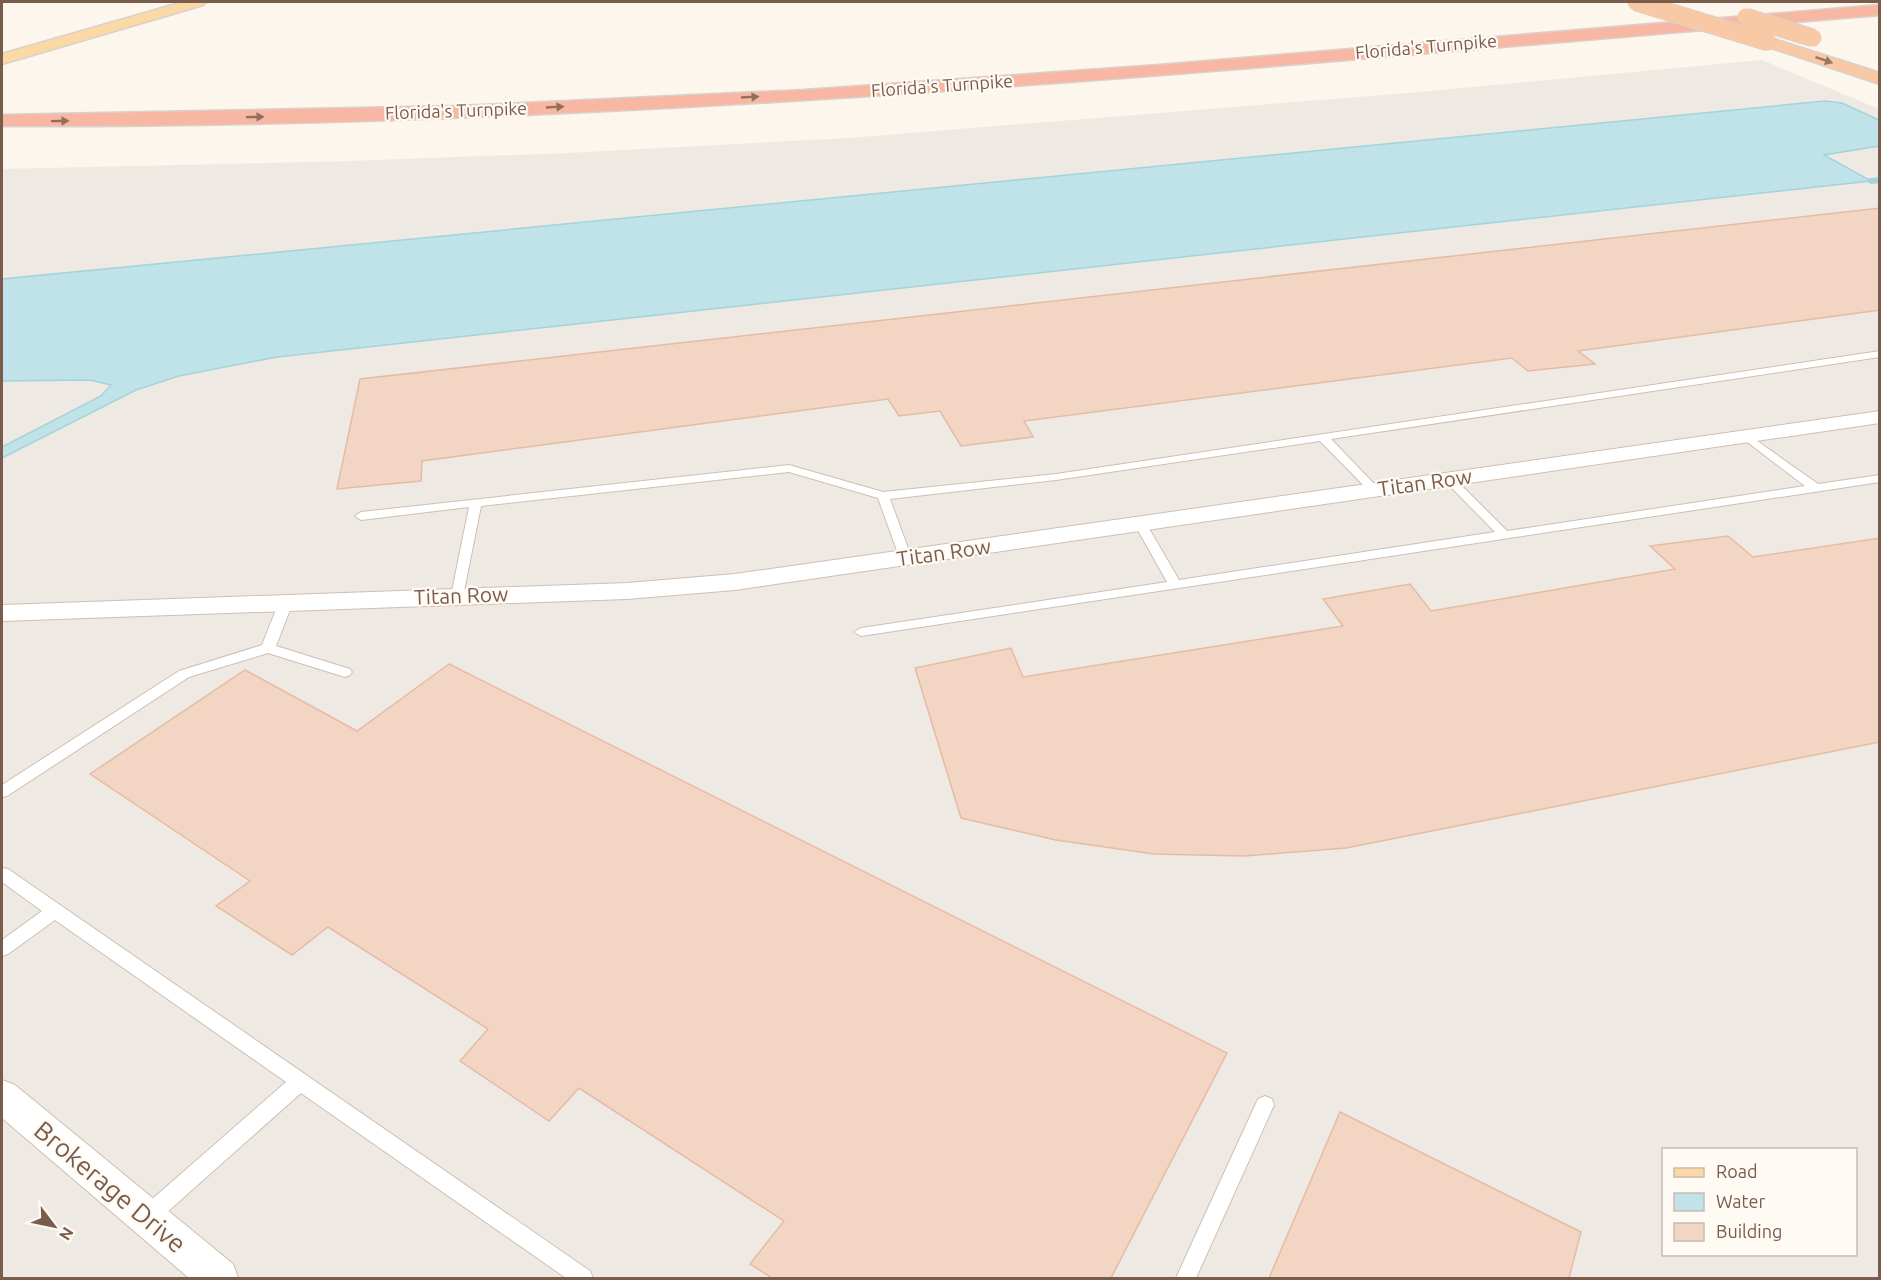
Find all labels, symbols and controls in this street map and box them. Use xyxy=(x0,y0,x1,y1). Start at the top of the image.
street label: Florida's Turnpike xyxy=(1354,30,1498,62)
one-way arrow xyxy=(1815,56,1833,66)
street label: Florida's Turnpike xyxy=(870,70,1014,100)
one-way arrow xyxy=(740,93,759,102)
street label: Florida's Turnpike xyxy=(385,98,527,122)
one-way arrow xyxy=(545,103,564,112)
one-way arrow xyxy=(245,112,264,122)
one-way arrow xyxy=(50,116,69,126)
street label: Titan Row xyxy=(1376,464,1473,500)
street label: Titan Row xyxy=(895,534,992,570)
street label: Titan Row xyxy=(413,581,509,609)
street label: Brokerage Drive xyxy=(29,1115,192,1258)
legend xyxy=(1662,1148,1857,1256)
text: Road xyxy=(1716,1161,1758,1181)
text: Water xyxy=(1716,1191,1766,1211)
north arrow xyxy=(24,1196,84,1256)
text: Building xyxy=(1716,1221,1782,1241)
text: N xyxy=(56,1224,78,1244)

